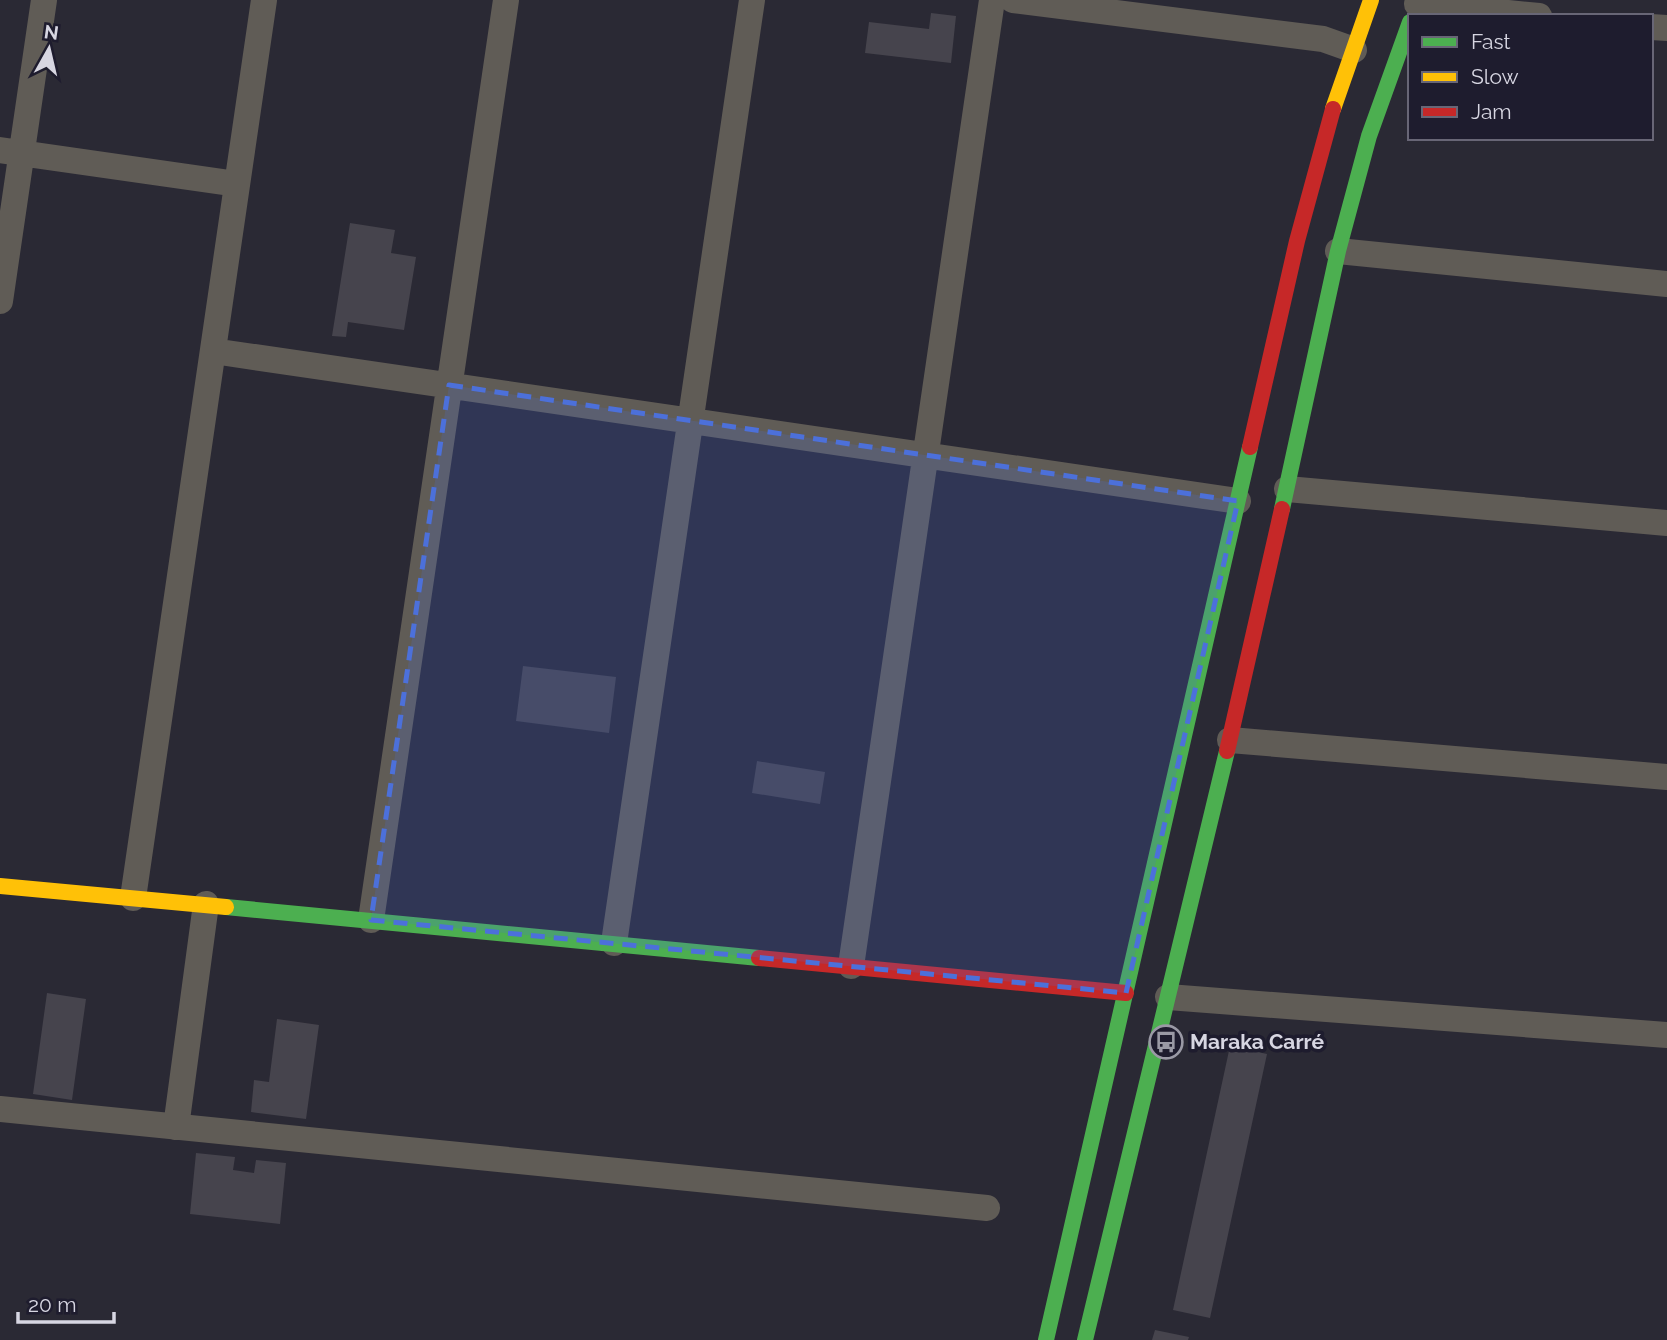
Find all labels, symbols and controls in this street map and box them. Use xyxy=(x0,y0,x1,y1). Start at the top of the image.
north arrow xyxy=(14,14,84,84)
legend xyxy=(1408,14,1653,140)
text: N xyxy=(43,20,60,44)
text: Fast xyxy=(1471,29,1511,54)
text: Slow xyxy=(1471,64,1519,89)
text: Jam xyxy=(1471,99,1512,124)
bus stop icon: Maraka Carré xyxy=(1147,1023,1185,1061)
place label: Maraka Carré xyxy=(1190,1029,1324,1054)
scale bar xyxy=(18,1280,114,1324)
text: 20 m xyxy=(28,1292,76,1317)

